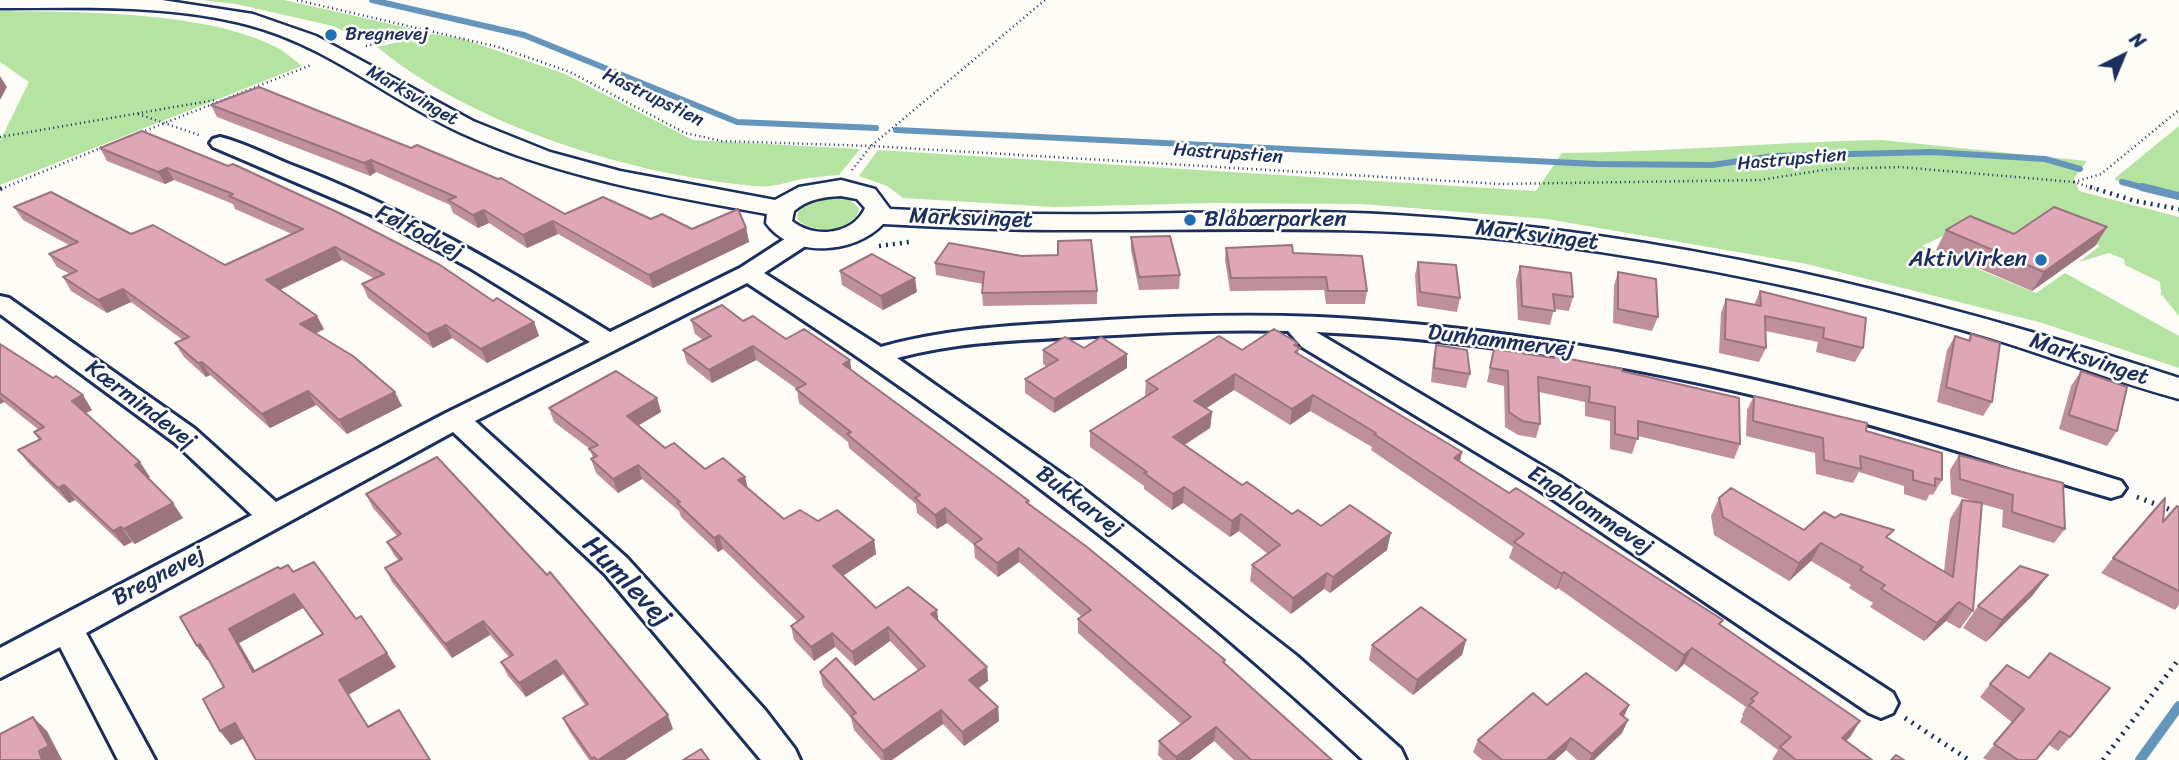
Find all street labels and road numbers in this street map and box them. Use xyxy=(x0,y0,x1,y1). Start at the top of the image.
street label: Marksvinget xyxy=(362,61,462,131)
street label: Hastrupstien xyxy=(599,64,707,132)
street label: Hastrupstien xyxy=(1172,139,1284,169)
street label: Hastrupstien xyxy=(1736,144,1848,176)
street label: Følfodvej xyxy=(371,199,467,267)
street label: Marksvinget xyxy=(909,203,1033,235)
street label: Marksvinget xyxy=(1474,215,1600,257)
street label: Dunhammervej xyxy=(1426,319,1576,365)
street label: Marksvinget xyxy=(2026,328,2152,392)
street label: Kærmindevej xyxy=(79,355,201,455)
street label: Bukkarvej xyxy=(1030,460,1128,544)
street label: Engblommevej xyxy=(1522,460,1658,562)
street label: Humlevej xyxy=(574,529,678,635)
street label: Bregnevej xyxy=(108,541,210,613)

